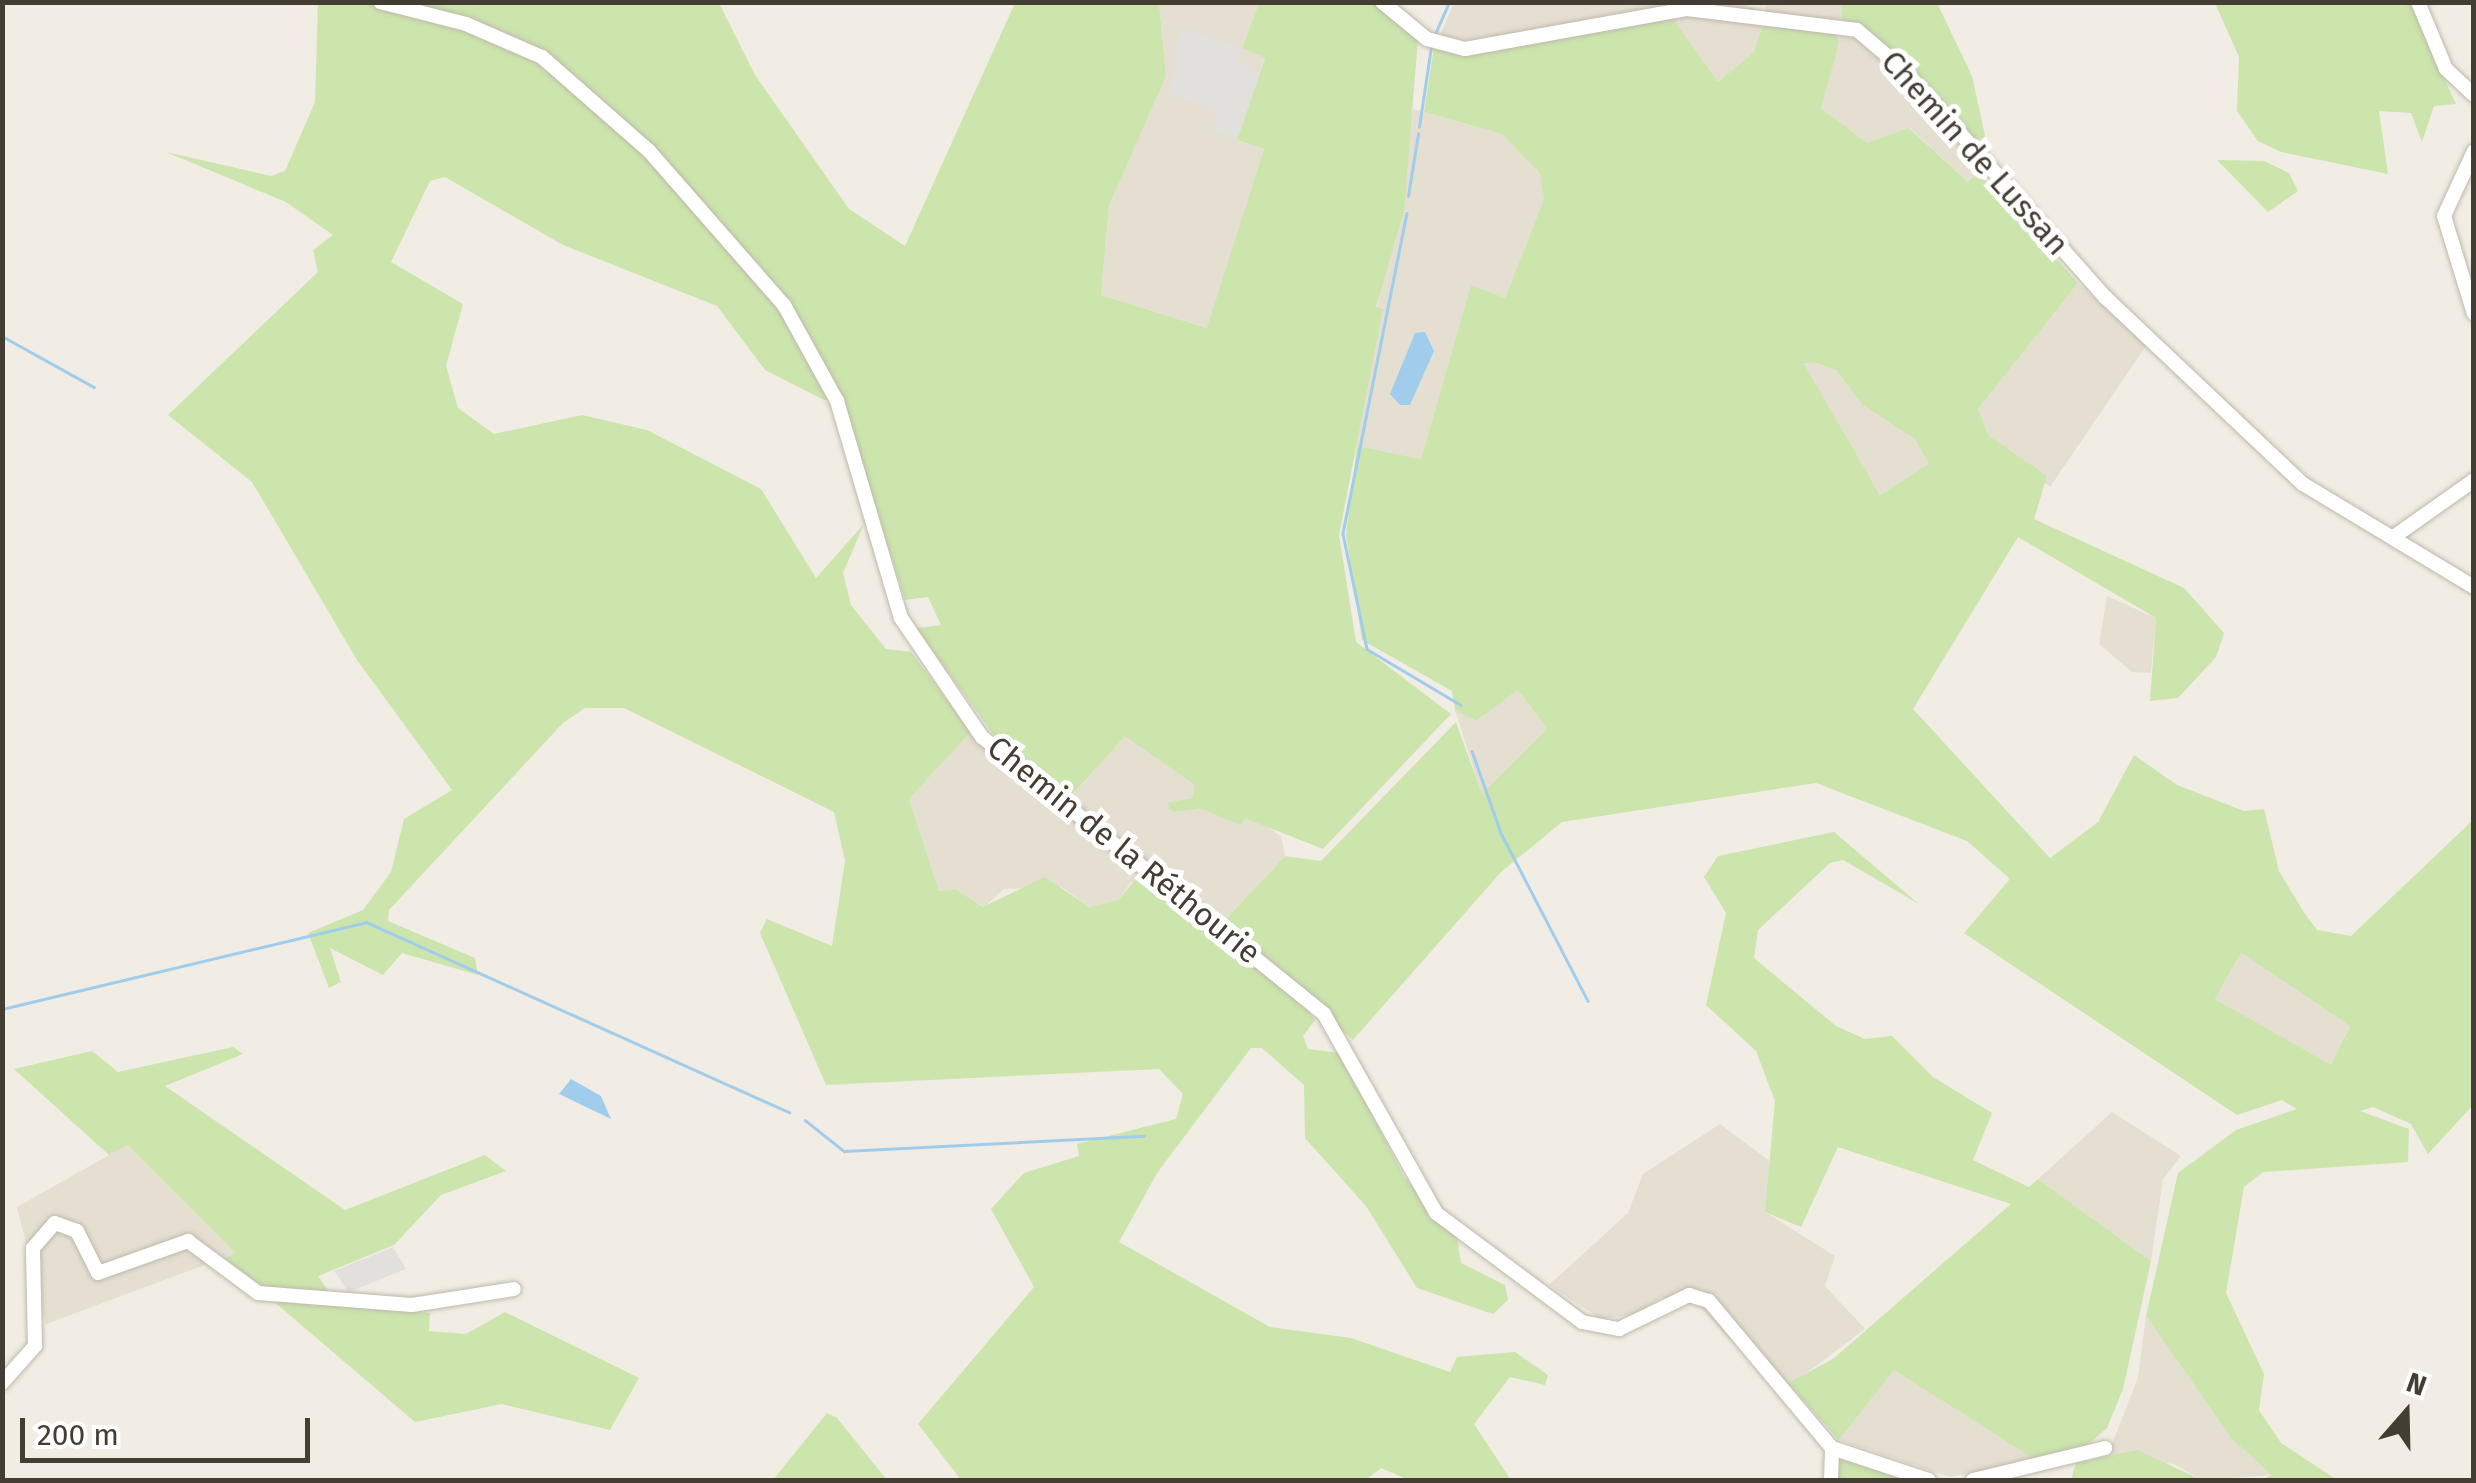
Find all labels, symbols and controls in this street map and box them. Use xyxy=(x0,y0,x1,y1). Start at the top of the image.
street label: Chemin de Lussan xyxy=(1873,43,2077,263)
street label: Chemin de la Réthourie xyxy=(980,728,1268,972)
north arrow xyxy=(2356,1363,2456,1463)
text: N xyxy=(2402,1366,2431,1403)
scale bar xyxy=(25,1398,315,1460)
text: 200 m xyxy=(37,1417,119,1453)

